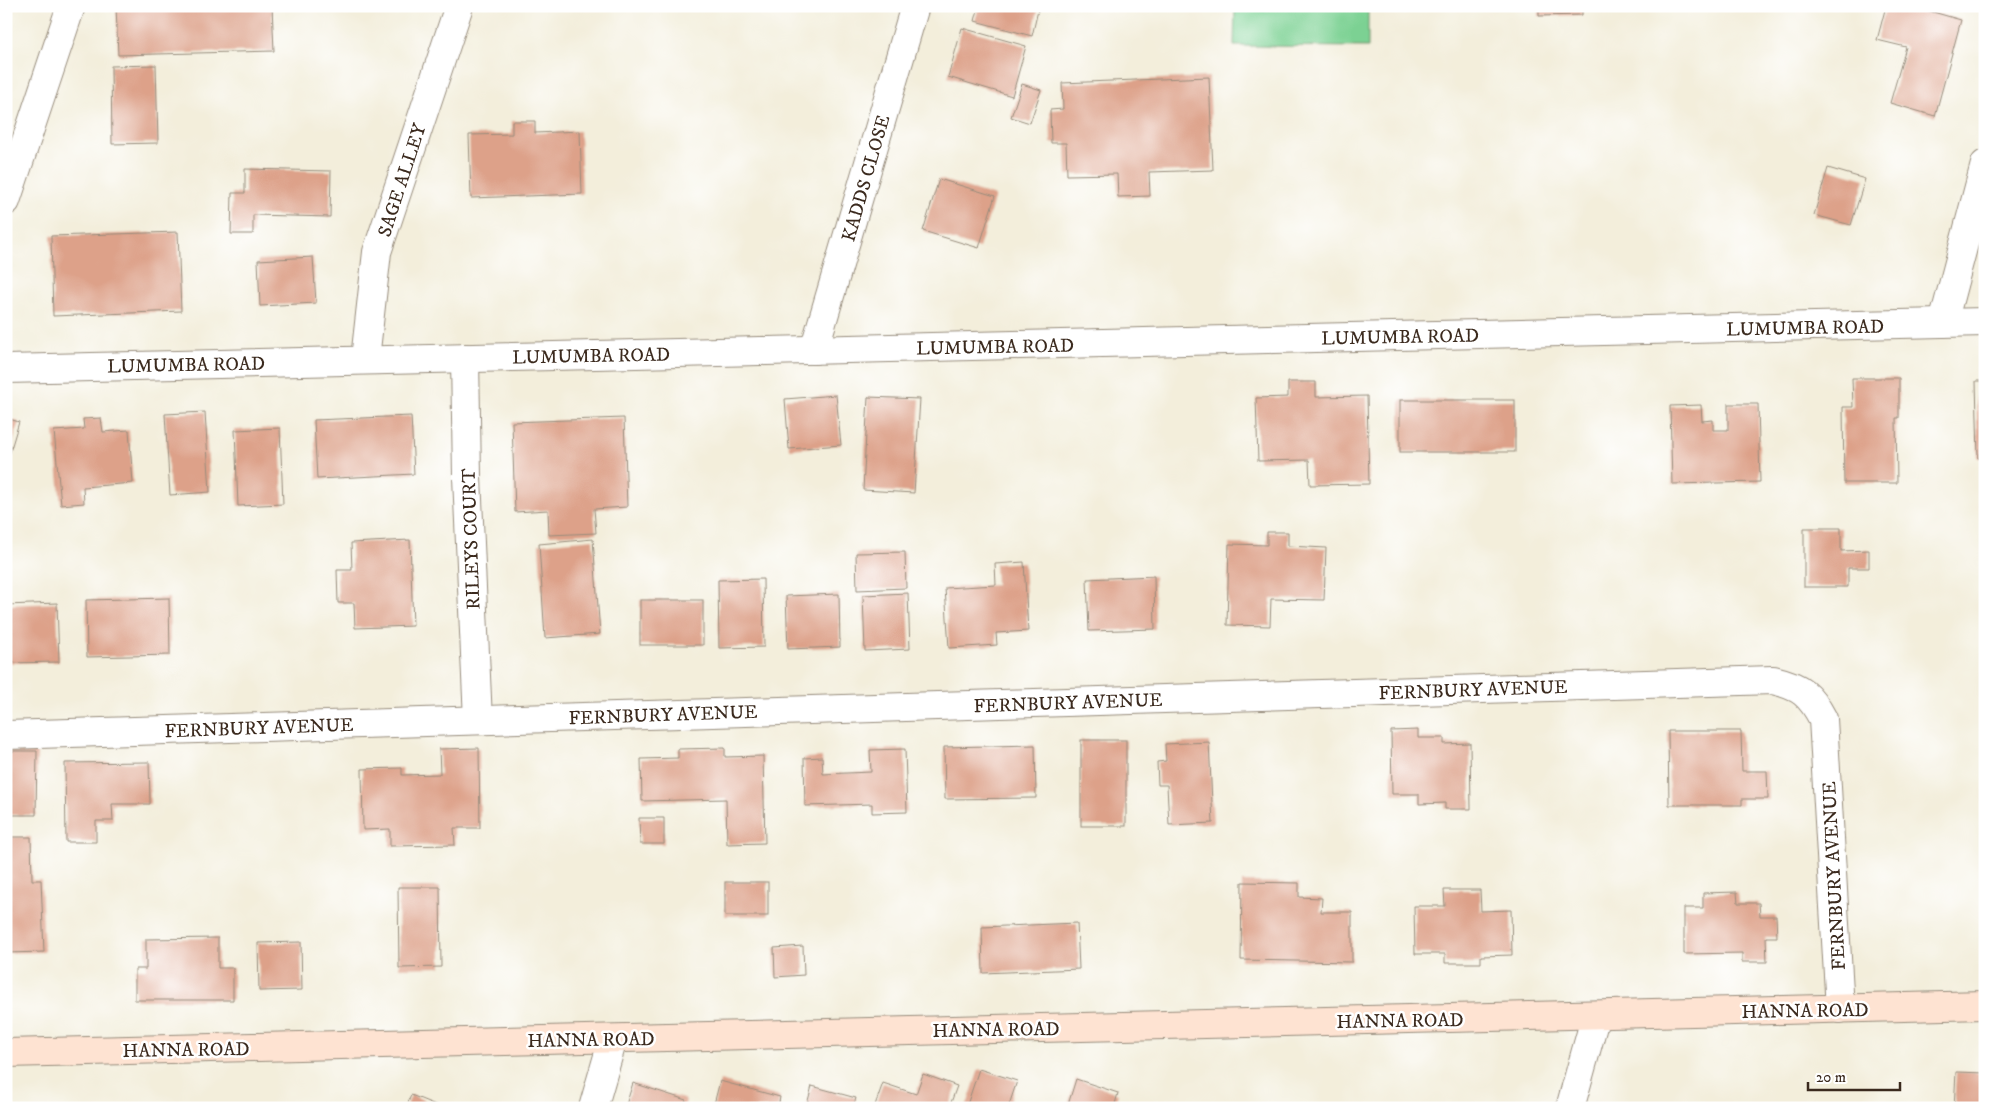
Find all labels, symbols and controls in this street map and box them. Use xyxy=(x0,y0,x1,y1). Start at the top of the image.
street label: KADDS CLOSE xyxy=(837,112,896,244)
street label: SAGE ALLEY xyxy=(373,120,432,240)
street label: LUMUMBA ROAD xyxy=(1726,316,1884,341)
street label: LUMUMBA ROAD xyxy=(1321,325,1479,350)
street label: LUMUMBA ROAD xyxy=(916,335,1074,360)
street label: LUMUMBA ROAD xyxy=(512,344,670,369)
street label: LUMUMBA ROAD xyxy=(107,353,265,378)
street label: RILEYS COURT xyxy=(458,467,485,610)
street label: FERNBURY AVENUE xyxy=(1378,676,1568,705)
street label: FERNBURY AVENUE xyxy=(973,689,1163,718)
street label: FERNBURY AVENUE xyxy=(568,701,758,730)
street label: FERNBURY AVENUE xyxy=(164,714,354,743)
street label: FERNBURY AVENUE xyxy=(1818,781,1851,971)
street label: HANNA ROAD xyxy=(1741,999,1869,1024)
street label: HANNA ROAD xyxy=(1336,1009,1464,1034)
street label: HANNA ROAD xyxy=(932,1018,1060,1043)
street label: HANNA ROAD xyxy=(527,1028,655,1053)
street label: HANNA ROAD xyxy=(122,1038,250,1063)
scale bar xyxy=(1808,1059,1901,1091)
text: 20 m xyxy=(1816,1068,1846,1087)

